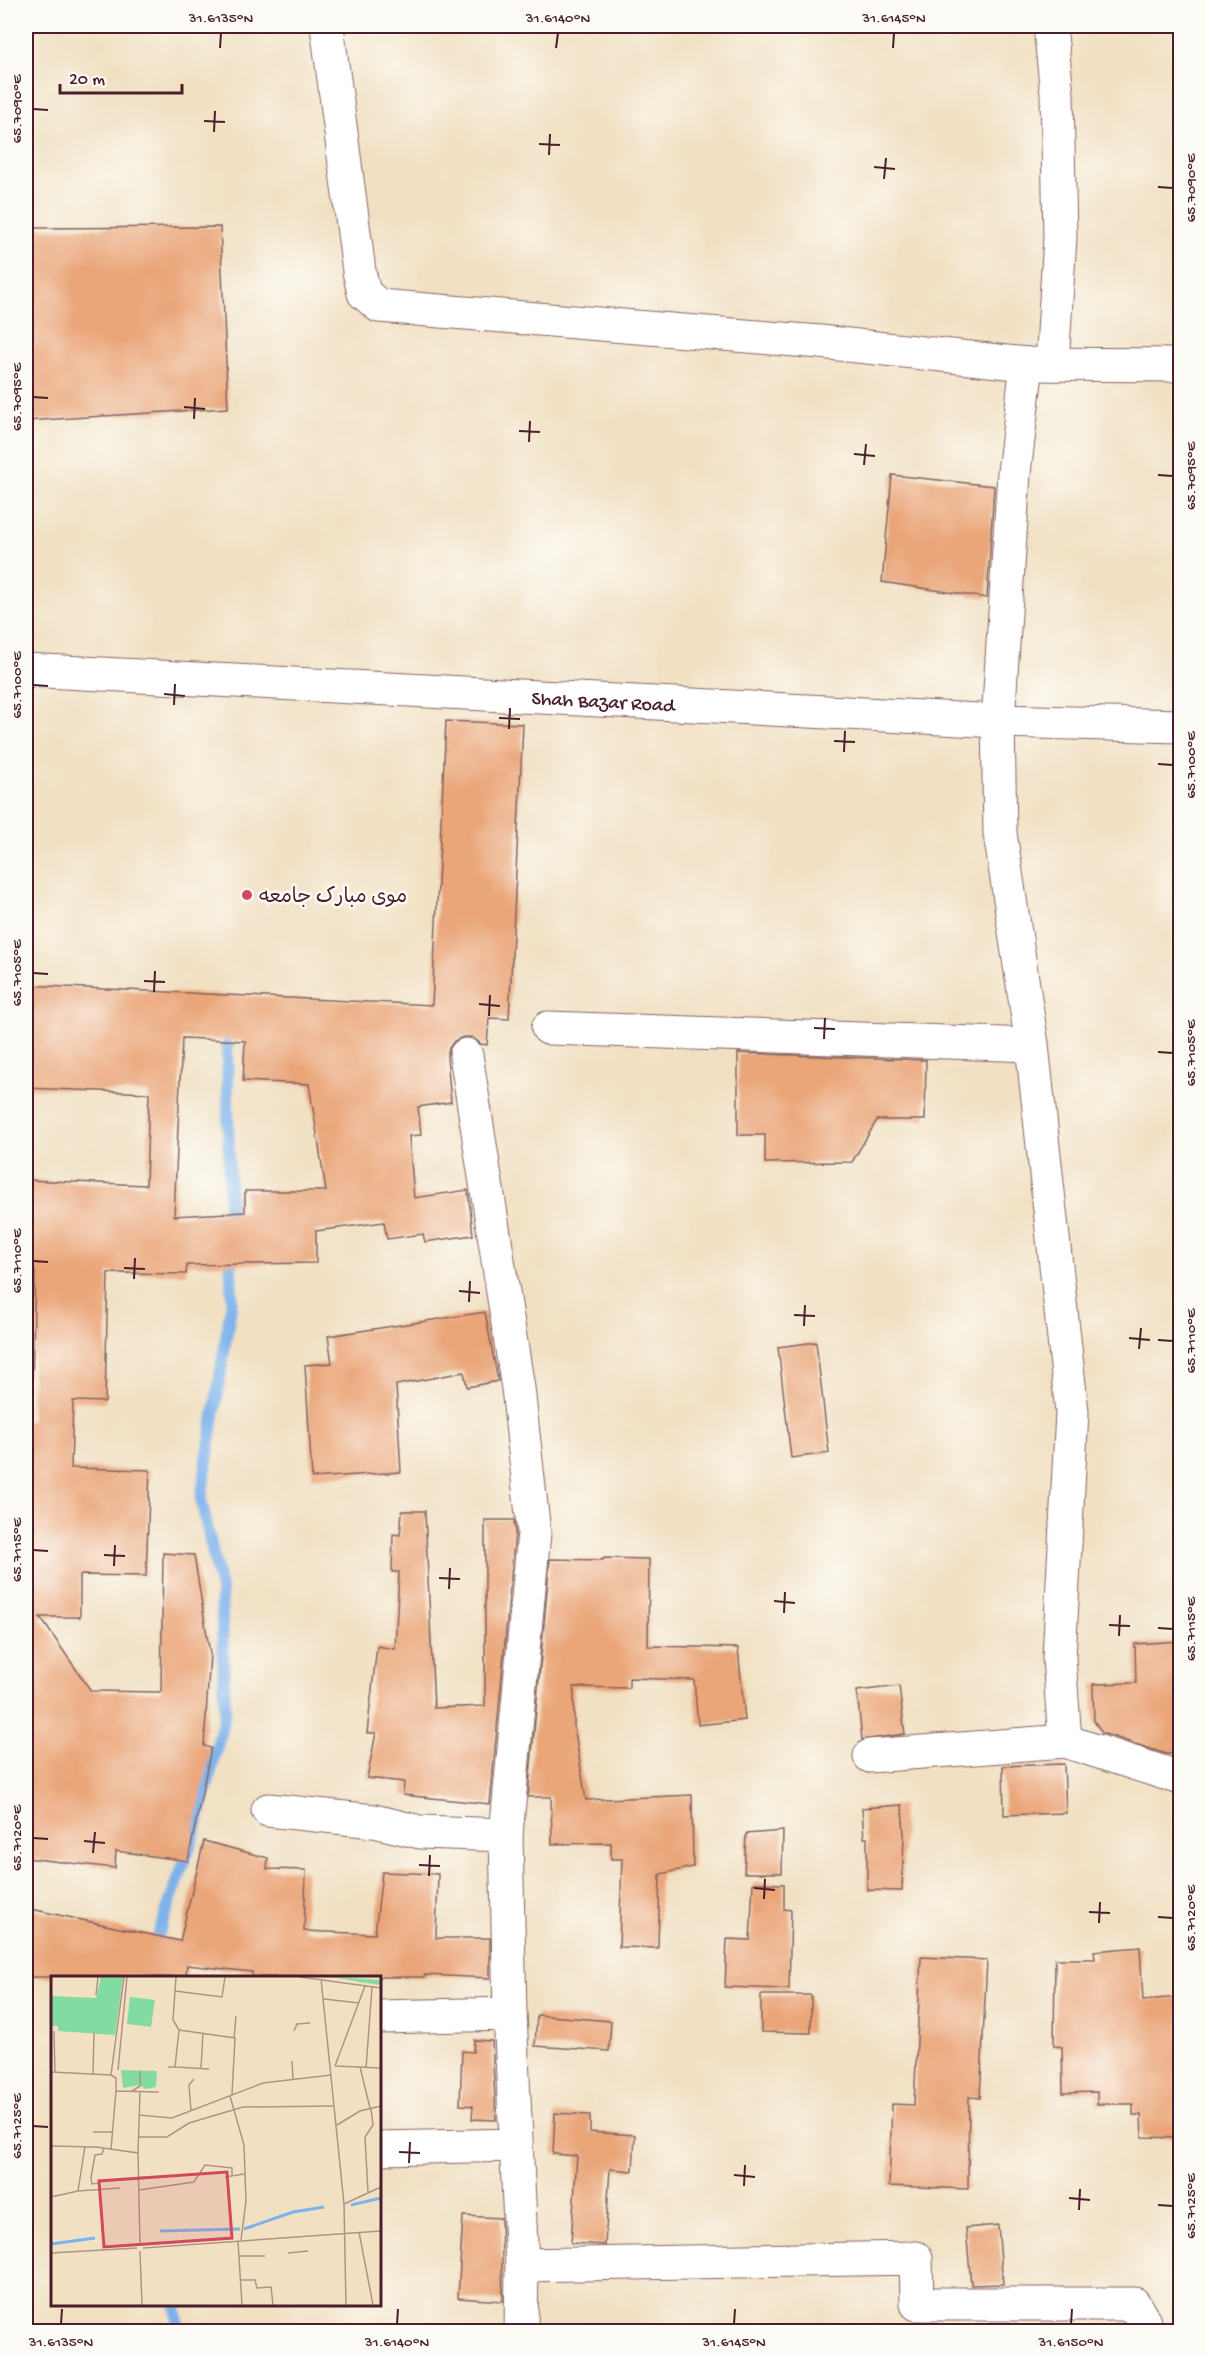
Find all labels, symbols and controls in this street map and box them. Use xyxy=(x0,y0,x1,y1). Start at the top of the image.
text: 31.6135°N xyxy=(188,10,253,28)
text: 31.6140°N xyxy=(525,10,590,28)
text: 31.6145°N xyxy=(861,10,926,28)
scale bar xyxy=(60,57,182,95)
text: 20 m xyxy=(69,70,105,91)
text: 65.7090°E xyxy=(9,74,27,143)
text: 65.7090°E xyxy=(1183,153,1201,222)
text: 65.7095°E xyxy=(9,362,27,431)
text: 65.7095°E xyxy=(1183,441,1201,510)
text: 65.7100°E xyxy=(9,651,27,719)
street label: Shah Bazar Road xyxy=(531,689,678,719)
text: 65.7100°E xyxy=(1183,731,1201,799)
place label: موی مبارک جامعه xyxy=(259,886,407,910)
marker: موی مبارک جامعه xyxy=(240,888,254,902)
text: 65.7105°E xyxy=(9,939,27,1006)
text: 65.7105°E xyxy=(1183,1019,1201,1086)
text: 65.7110°E xyxy=(9,1228,27,1293)
text: 65.7110°E xyxy=(1183,1308,1201,1373)
text: 65.7115°E xyxy=(9,1517,27,1582)
text: 65.7115°E xyxy=(1183,1596,1201,1661)
text: 65.7120°E xyxy=(9,1804,27,1871)
text: 65.7120°E xyxy=(1183,1884,1201,1951)
inset map xyxy=(51,1976,381,2306)
text: 65.7125°E xyxy=(9,2093,27,2159)
text: 65.7125°E xyxy=(1183,2173,1201,2239)
text: 31.6135°N xyxy=(28,2334,93,2352)
text: 31.6140°N xyxy=(364,2334,429,2352)
text: 31.6145°N xyxy=(701,2334,766,2352)
text: 31.6150°N xyxy=(1037,2334,1104,2352)

